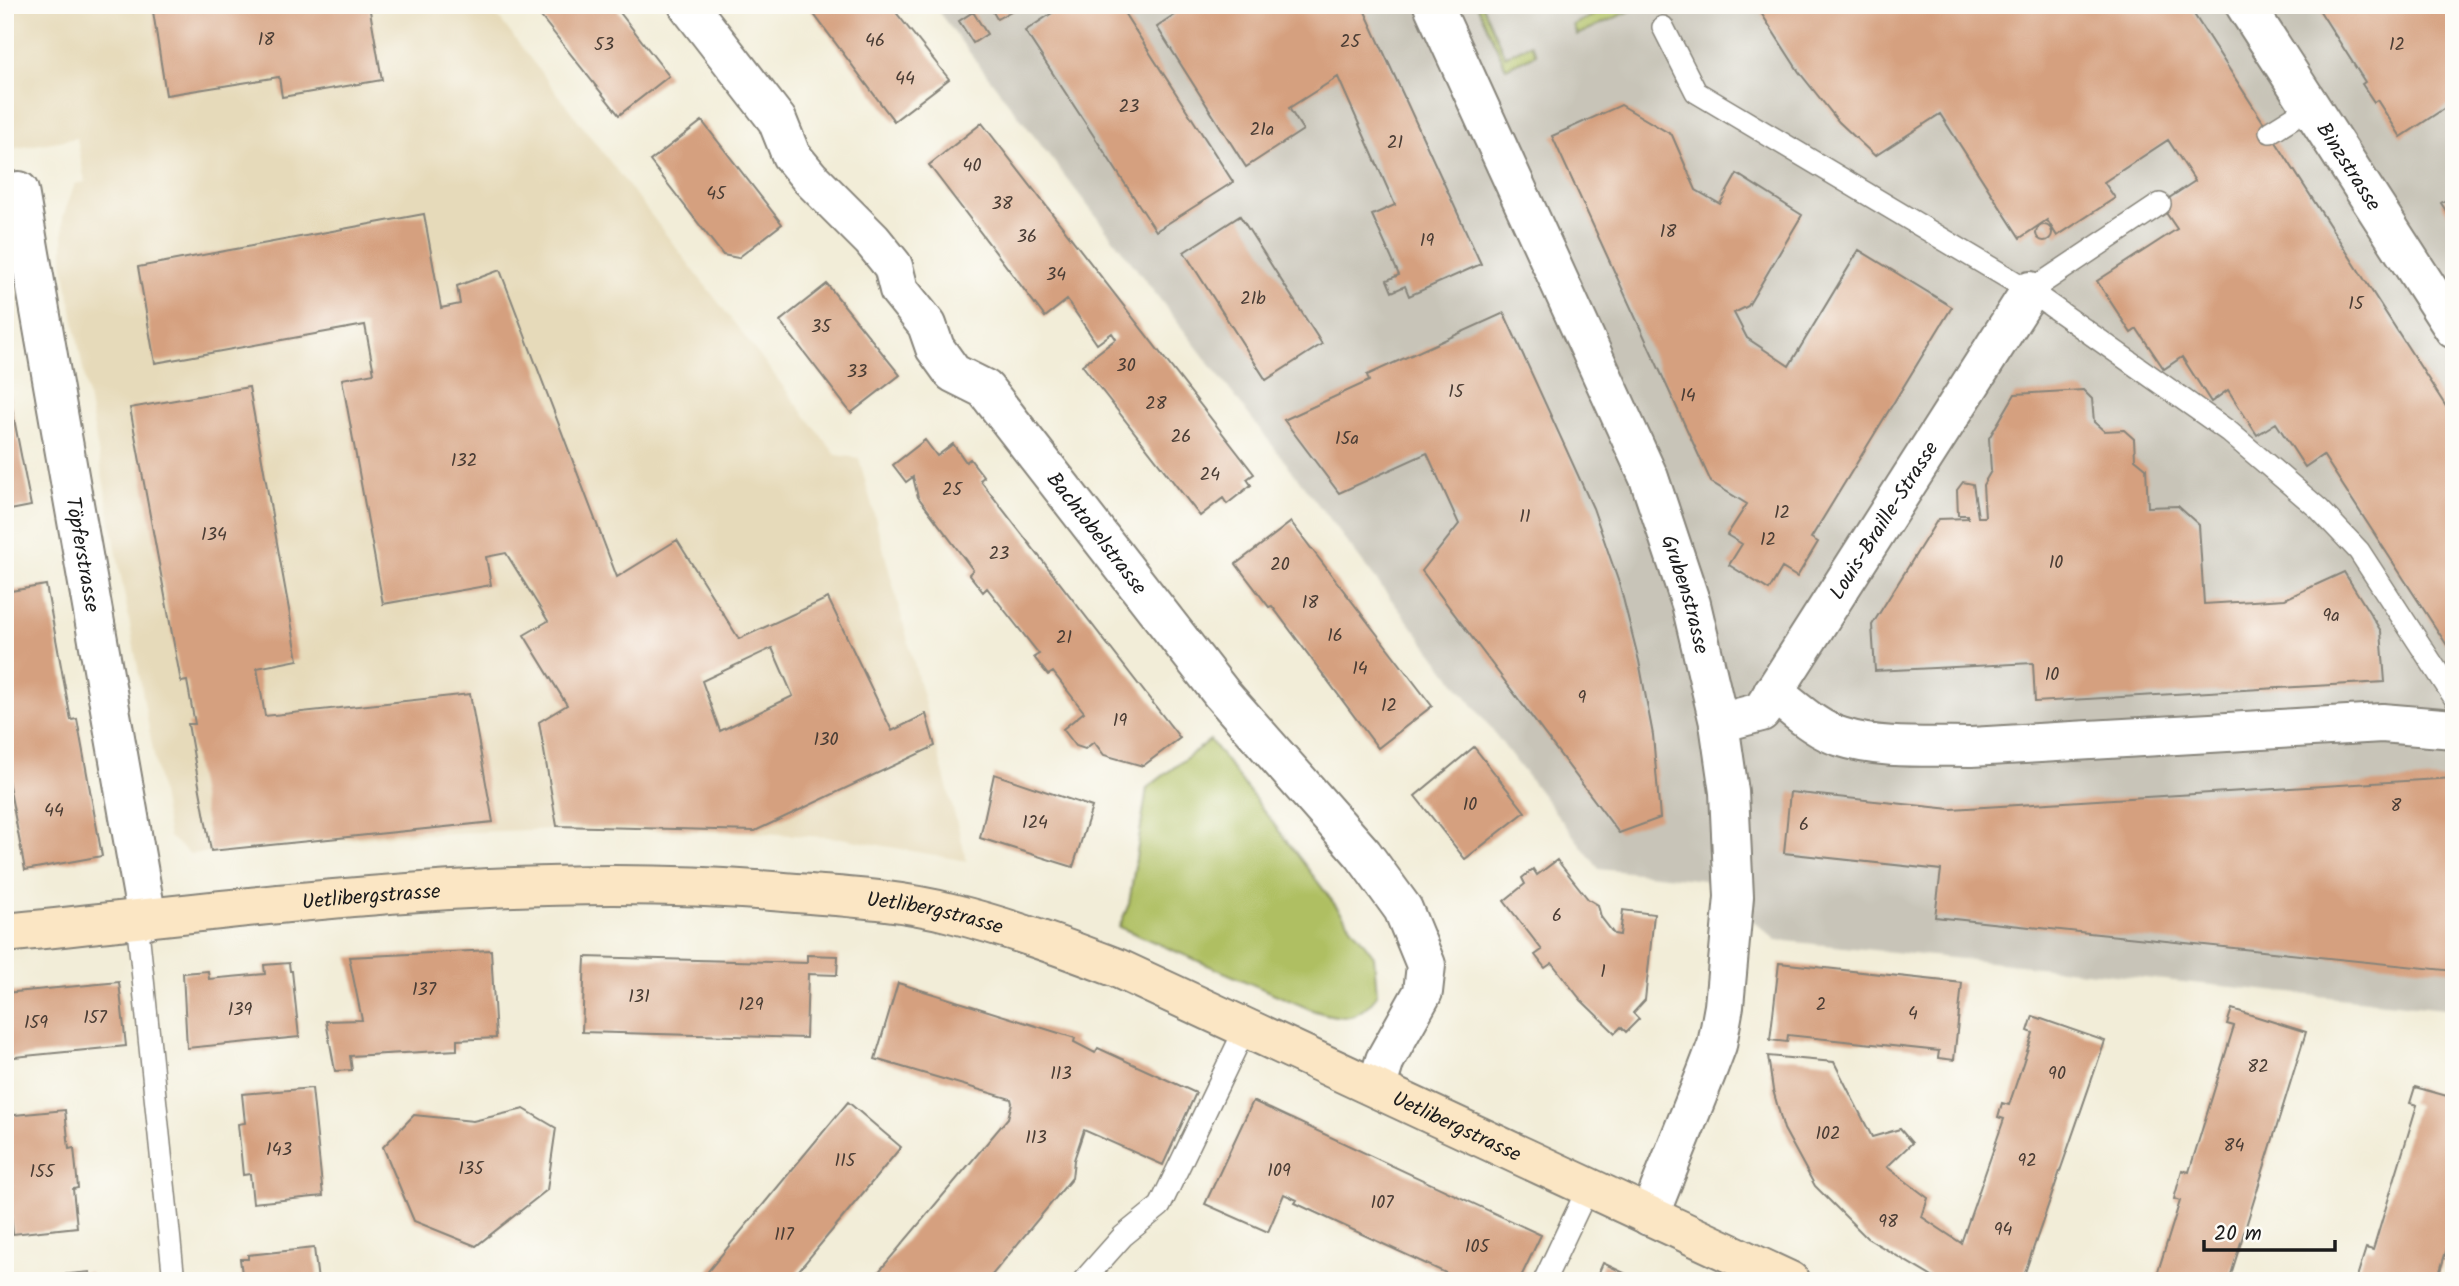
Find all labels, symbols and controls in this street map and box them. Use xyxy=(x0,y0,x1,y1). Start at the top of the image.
house number: 18 xyxy=(258,26,274,55)
house number: 46 xyxy=(865,27,885,56)
house number: 25 xyxy=(1340,28,1361,57)
house number: 53 xyxy=(594,31,614,60)
house number: 12 xyxy=(2389,31,2405,60)
house number: 44 xyxy=(895,65,915,94)
house number: 23 xyxy=(1119,93,1139,122)
house number: 21a xyxy=(1250,116,1274,145)
street label: Binzstrasse xyxy=(2307,116,2389,219)
house number: 21 xyxy=(1387,129,1403,158)
house number: 40 xyxy=(963,152,981,181)
house number: 45 xyxy=(706,180,727,209)
house number: 38 xyxy=(991,190,1013,219)
house number: 18 xyxy=(1660,218,1676,247)
house number: 36 xyxy=(1017,223,1037,252)
house number: 19 xyxy=(1420,227,1434,256)
house number: 34 xyxy=(1046,261,1066,290)
house number: 21b xyxy=(1240,285,1266,314)
house number: 15 xyxy=(2348,290,2365,319)
house number: 35 xyxy=(811,313,832,342)
house number: 30 xyxy=(1116,352,1136,381)
house number: 33 xyxy=(847,358,867,387)
house number: 15 xyxy=(1448,378,1465,407)
house number: 14 xyxy=(1680,382,1696,411)
house number: 28 xyxy=(1145,390,1167,419)
house number: 26 xyxy=(1171,423,1191,452)
house number: 15a xyxy=(1335,425,1359,454)
street label: Louis-Braille-Strasse xyxy=(1822,435,1948,607)
house number: 132 xyxy=(451,447,477,476)
house number: 24 xyxy=(1200,461,1220,490)
street label: Bachtobelstrasse xyxy=(1037,465,1155,603)
house number: 25 xyxy=(942,476,963,505)
street label: Töpferstrasse xyxy=(55,495,108,615)
house number: 12 xyxy=(1774,499,1790,528)
house number: 11 xyxy=(1519,503,1531,532)
house number: 134 xyxy=(201,521,227,550)
house number: 12 xyxy=(1760,526,1776,555)
street label: Grubenstrasse xyxy=(1651,531,1717,658)
house number: 23 xyxy=(989,540,1009,569)
house number: 10 xyxy=(2049,549,2063,578)
house number: 20 xyxy=(1270,551,1290,580)
house number: 18 xyxy=(1302,589,1318,618)
house number: 9a xyxy=(2322,602,2340,631)
house number: 16 xyxy=(1327,622,1343,651)
house number: 21 xyxy=(1056,624,1072,653)
house number: 14 xyxy=(1352,655,1368,684)
house number: 10 xyxy=(2045,661,2059,690)
house number: 9 xyxy=(1578,684,1587,713)
house number: 12 xyxy=(1381,692,1397,721)
house number: 19 xyxy=(1113,707,1127,736)
house number: 130 xyxy=(814,726,838,755)
house number: 10 xyxy=(1463,791,1477,820)
house number: 8 xyxy=(2391,792,2402,821)
house number: 44 xyxy=(44,797,64,826)
house number: 124 xyxy=(1022,809,1048,838)
house number: 6 xyxy=(1799,811,1809,840)
street label: Uetlibergstrasse xyxy=(300,876,442,920)
street label: Uetlibergstrasse xyxy=(865,884,1007,945)
house number: 6 xyxy=(1552,902,1562,931)
house number: 1 xyxy=(1600,958,1606,987)
house number: 137 xyxy=(412,976,437,1005)
house number: 131 xyxy=(628,983,650,1012)
house number: 129 xyxy=(739,991,764,1020)
house number: 2 xyxy=(1816,991,1826,1020)
house number: 139 xyxy=(228,996,253,1025)
house number: 4 xyxy=(1908,1000,1918,1029)
house number: 157 xyxy=(83,1004,108,1033)
house number: 159 xyxy=(24,1009,48,1038)
house number: 82 xyxy=(2247,1053,2269,1082)
house number: 113 xyxy=(1050,1060,1072,1089)
house number: 90 xyxy=(2048,1060,2066,1089)
street label: Uetlibergstrasse xyxy=(1386,1083,1527,1172)
house number: 102 xyxy=(1815,1120,1841,1149)
house number: 113 xyxy=(1025,1124,1047,1153)
house number: 84 xyxy=(2224,1132,2244,1161)
house number: 143 xyxy=(266,1136,292,1165)
house number: 115 xyxy=(835,1147,857,1176)
house number: 92 xyxy=(2017,1147,2037,1176)
house number: 135 xyxy=(458,1155,485,1184)
house number: 109 xyxy=(1267,1157,1291,1186)
house number: 155 xyxy=(30,1158,56,1187)
house number: 107 xyxy=(1371,1189,1394,1218)
house number: 98 xyxy=(1878,1208,1898,1237)
scale bar xyxy=(2204,1209,2335,1253)
house number: 94 xyxy=(1994,1216,2012,1245)
text: 20 m xyxy=(2214,1218,2262,1251)
house number: 117 xyxy=(774,1221,794,1250)
house number: 105 xyxy=(1465,1233,1490,1262)

